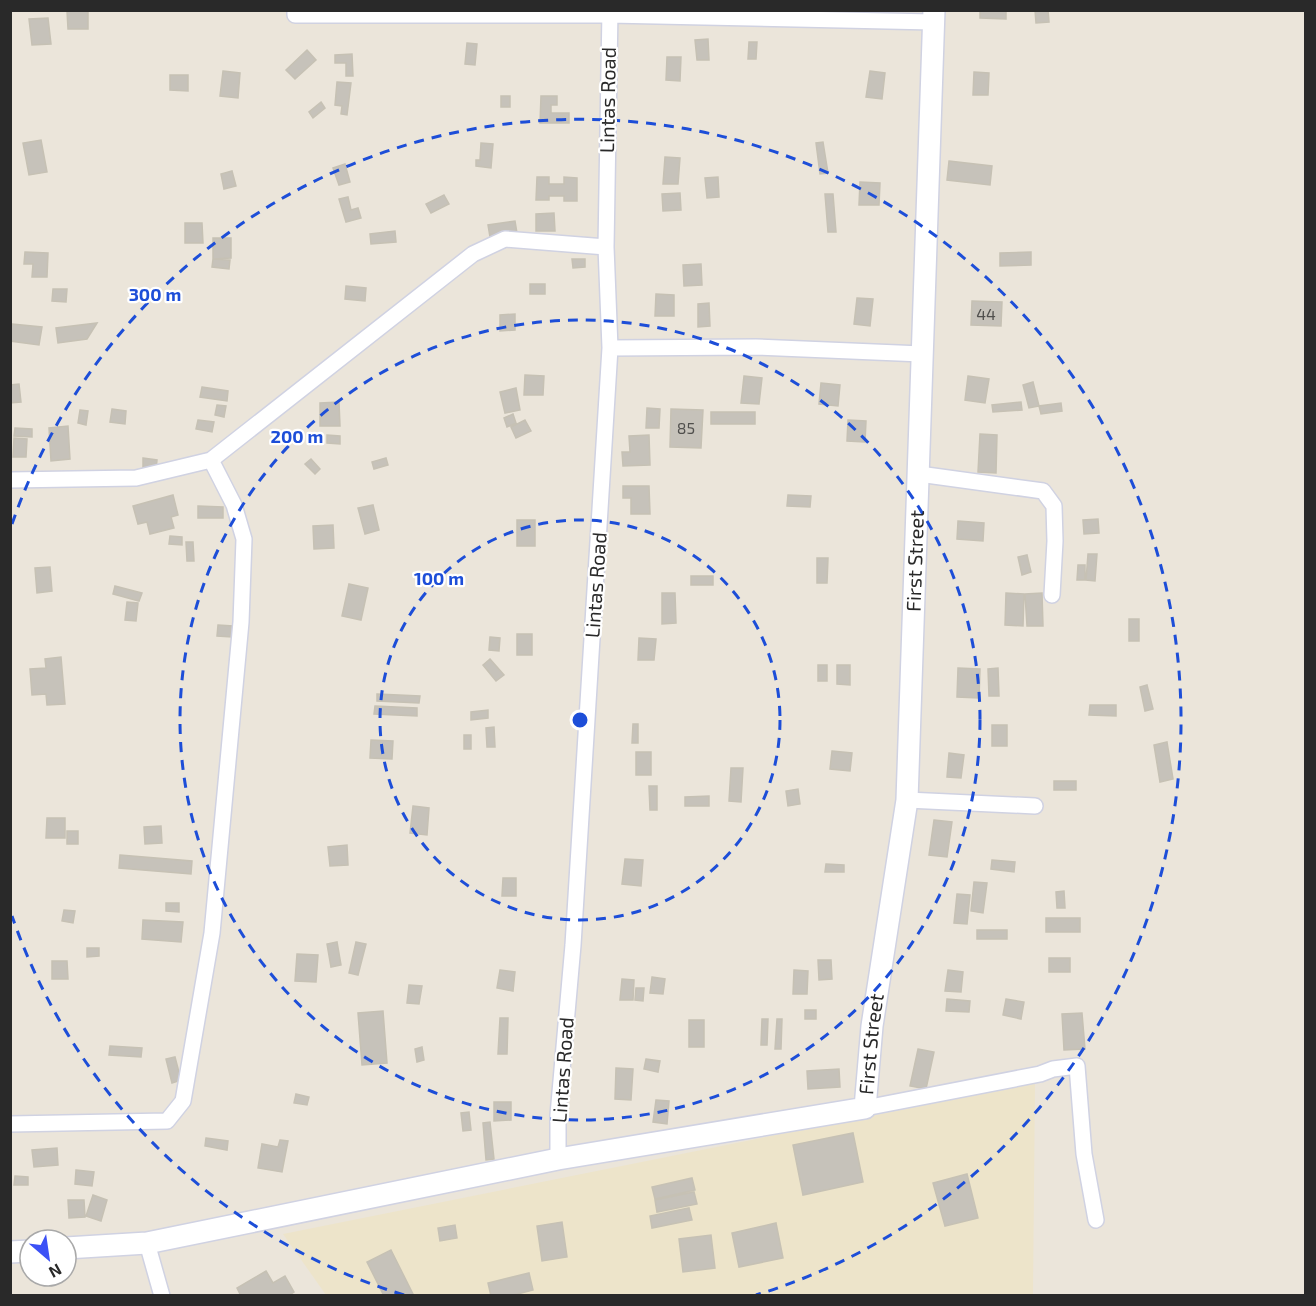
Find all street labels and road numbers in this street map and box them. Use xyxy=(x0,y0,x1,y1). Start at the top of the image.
street label: Lintas Road xyxy=(594,47,620,153)
street label: First Street xyxy=(900,509,928,612)
street label: Lintas Road xyxy=(579,531,611,639)
street label: First Street xyxy=(853,991,888,1096)
street label: Lintas Road xyxy=(546,1016,578,1124)

